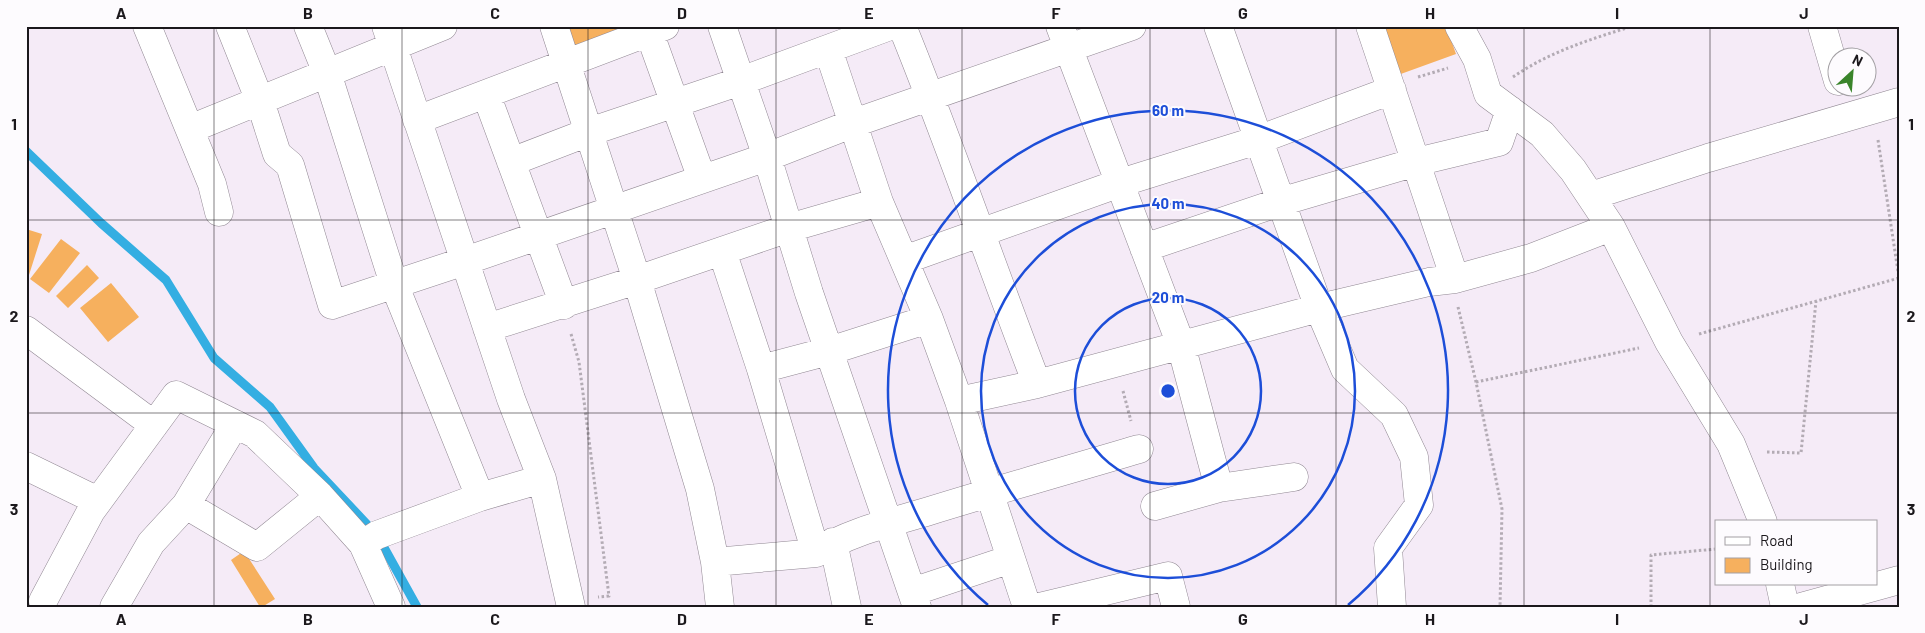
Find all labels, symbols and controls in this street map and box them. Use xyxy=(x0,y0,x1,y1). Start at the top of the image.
text: A xyxy=(116,3,127,22)
text: B xyxy=(303,3,313,22)
text: C xyxy=(490,3,500,22)
text: D xyxy=(677,3,687,22)
text: E xyxy=(864,3,874,22)
text: F xyxy=(1052,3,1061,22)
text: G xyxy=(1238,3,1248,22)
text: H xyxy=(1425,3,1435,22)
text: I xyxy=(1615,3,1619,22)
text: J xyxy=(1799,3,1809,22)
north arrow xyxy=(1828,48,1878,98)
text: N xyxy=(1850,50,1866,70)
text: 60 m xyxy=(1152,101,1184,119)
text: 1 xyxy=(11,114,17,133)
text: 1 xyxy=(1908,114,1914,133)
text: 40 m xyxy=(1151,194,1185,212)
text: 20 m xyxy=(1152,288,1184,306)
text: 2 xyxy=(10,306,19,325)
text: 2 xyxy=(1907,306,1916,325)
centre of rings xyxy=(1159,382,1177,400)
text: 3 xyxy=(10,499,18,518)
text: 3 xyxy=(1907,499,1915,518)
legend xyxy=(1715,520,1878,586)
text: Road xyxy=(1760,531,1793,549)
text: Building xyxy=(1760,555,1813,573)
text: A xyxy=(116,609,127,628)
text: B xyxy=(303,609,313,628)
text: C xyxy=(490,609,500,628)
text: D xyxy=(677,609,687,628)
text: E xyxy=(864,609,874,628)
text: F xyxy=(1052,609,1061,628)
text: G xyxy=(1238,609,1248,628)
text: H xyxy=(1425,609,1435,628)
text: I xyxy=(1615,609,1619,628)
text: J xyxy=(1799,609,1809,628)

